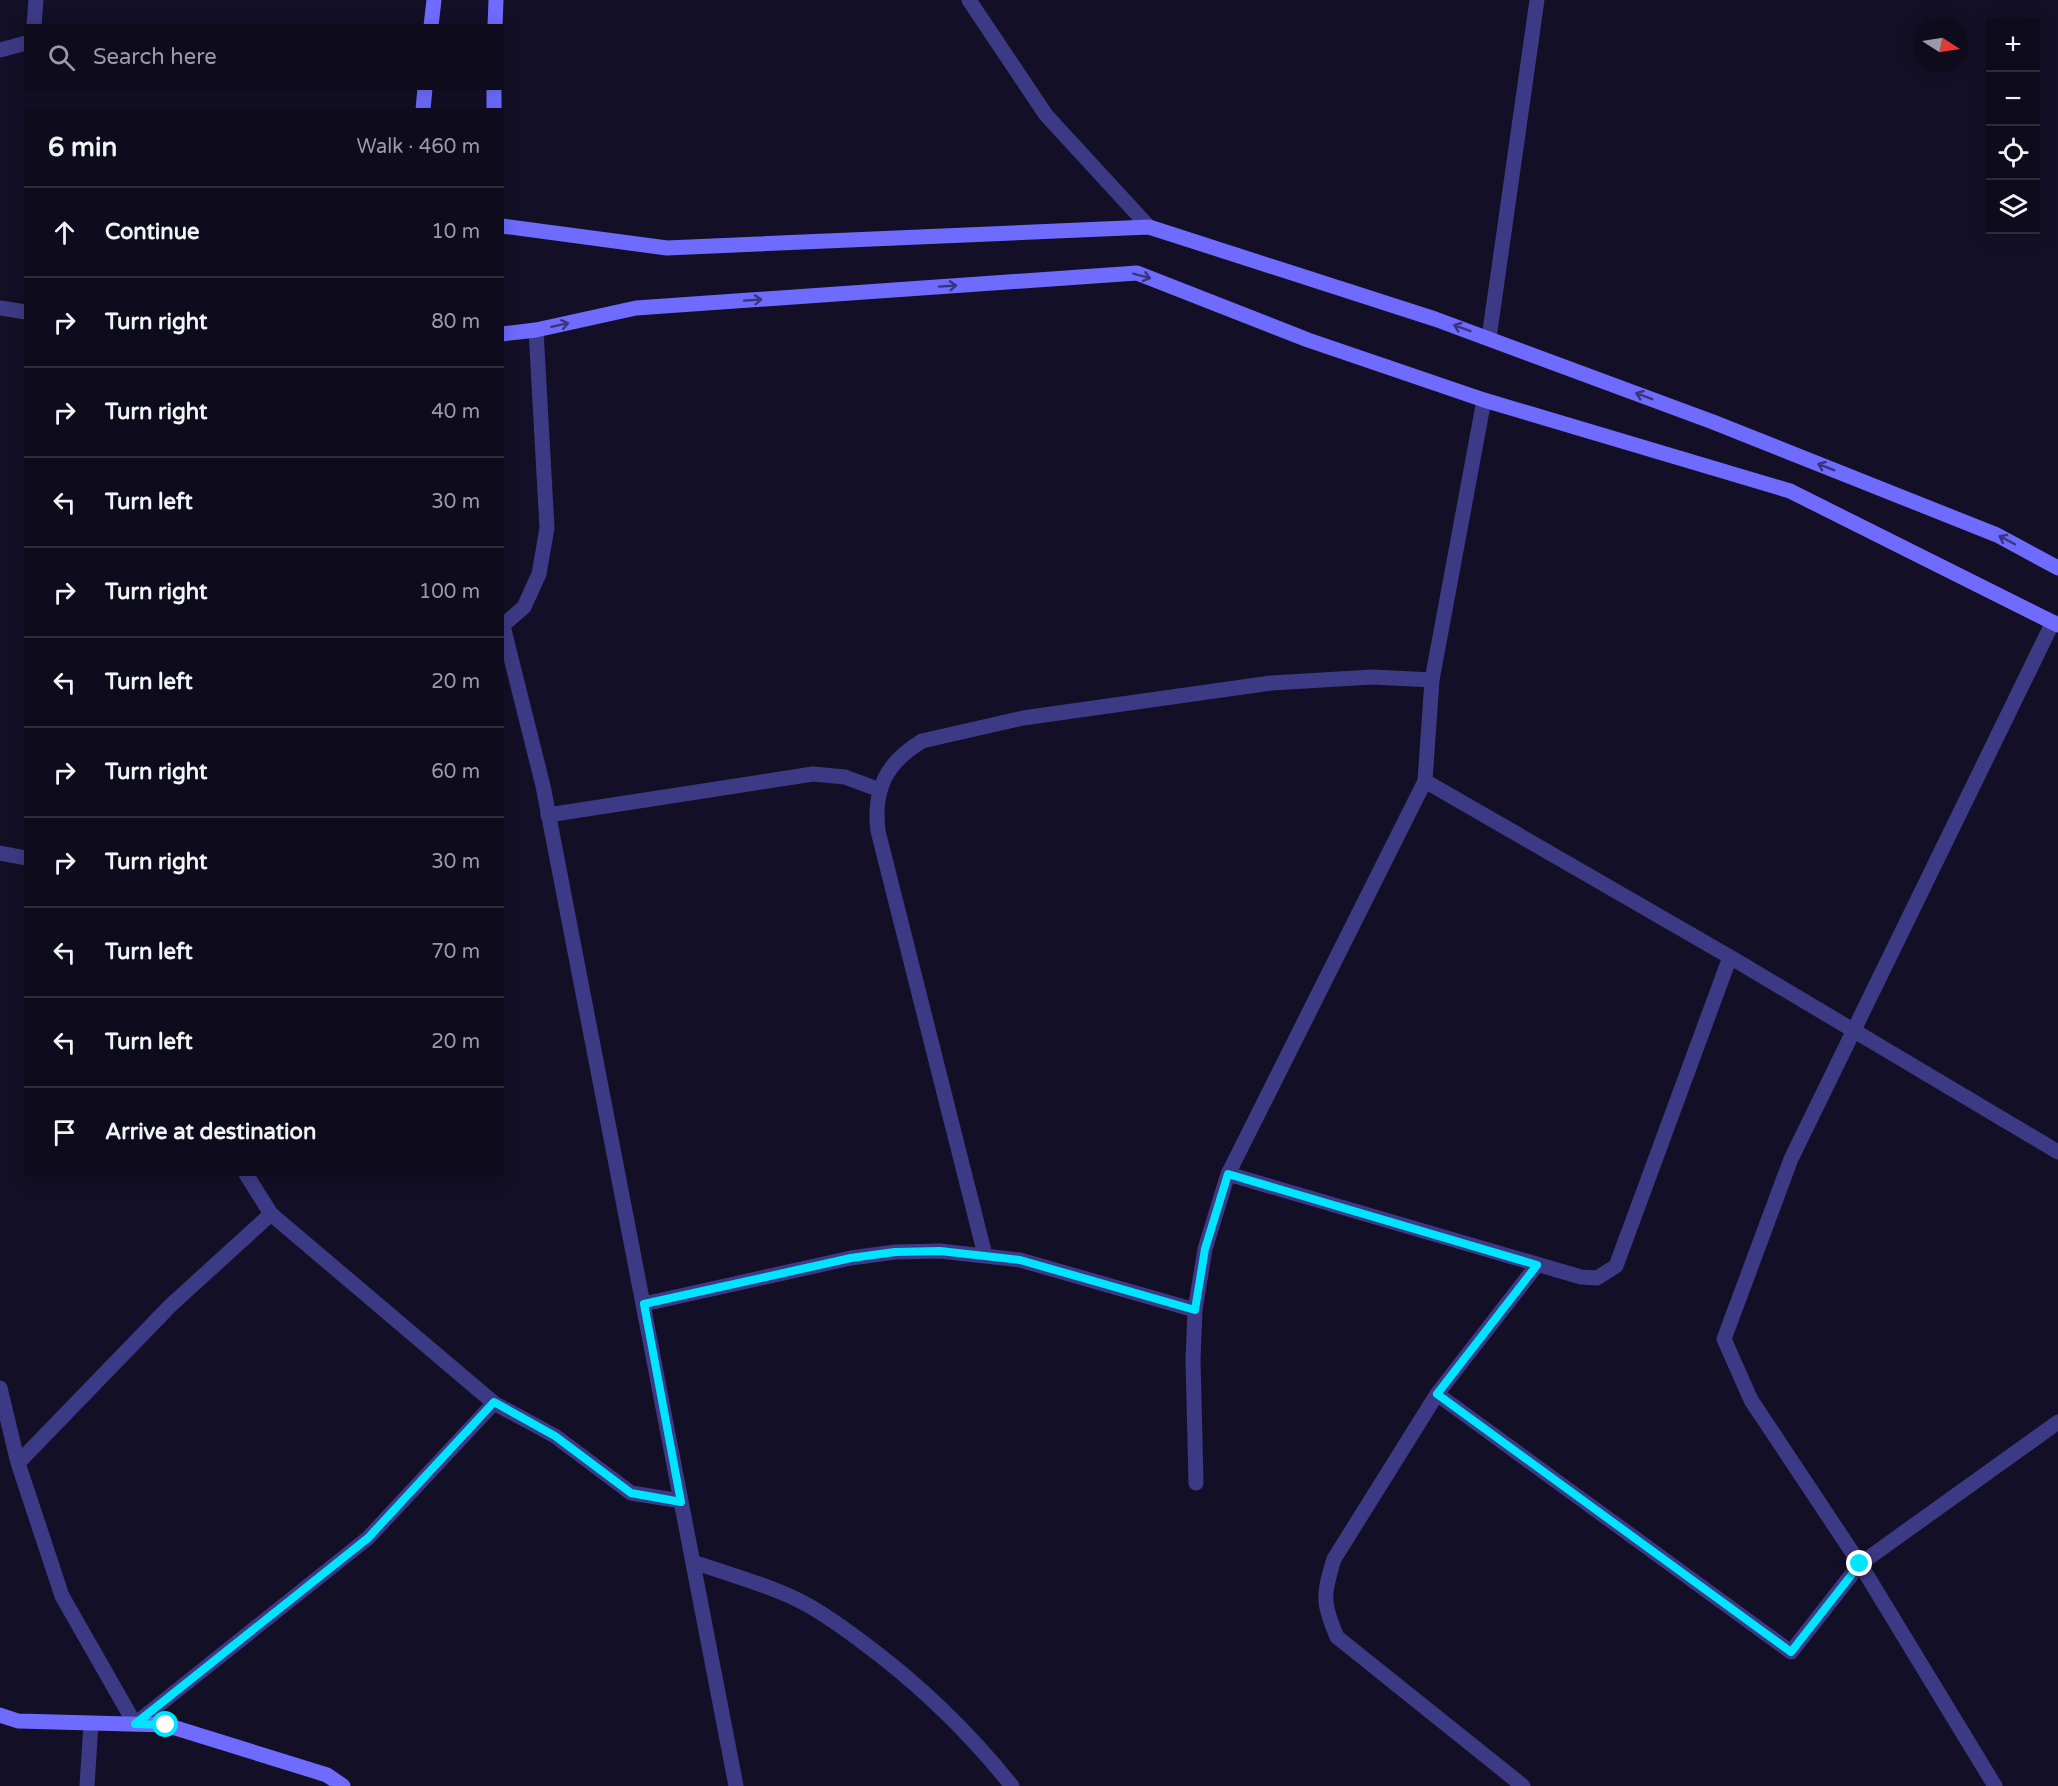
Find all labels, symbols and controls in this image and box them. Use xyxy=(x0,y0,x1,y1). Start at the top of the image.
north arrow xyxy=(1914,18,1968,72)
map controls xyxy=(1986,18,2040,234)
button: + xyxy=(1986,18,2040,72)
search box xyxy=(24,24,504,90)
icon: search xyxy=(45,41,78,74)
text: Search here xyxy=(93,44,217,70)
button: − xyxy=(1986,72,2040,126)
button: locate xyxy=(1986,126,2040,180)
text: 6 min xyxy=(48,132,117,163)
text: Walk · 460 m xyxy=(357,135,480,159)
button: layers xyxy=(1986,180,2040,234)
icon: ahead xyxy=(48,216,81,249)
text: Continue xyxy=(105,219,200,245)
text: 10 m xyxy=(431,220,480,244)
one-way arrow xyxy=(1132,271,1151,282)
one-way arrow xyxy=(937,280,957,291)
one-way arrow xyxy=(743,294,762,305)
icon: right xyxy=(48,306,81,339)
text: Turn right xyxy=(105,309,207,335)
text: 80 m xyxy=(431,310,480,334)
one-way arrow xyxy=(550,318,569,330)
one-way arrow xyxy=(1453,322,1471,333)
one-way arrow xyxy=(1635,390,1654,401)
icon: right xyxy=(48,396,81,429)
text: Turn right xyxy=(105,399,207,425)
text: 40 m xyxy=(431,400,480,424)
one-way arrow xyxy=(1817,461,1836,472)
icon: left xyxy=(48,486,81,519)
text: Turn left xyxy=(105,489,193,515)
text: 30 m xyxy=(431,490,480,514)
one-way arrow xyxy=(1998,534,2016,545)
icon: right xyxy=(48,576,81,609)
text: Turn right xyxy=(105,579,207,605)
text: 100 m xyxy=(419,580,480,604)
icon: left xyxy=(48,666,81,699)
text: Turn left xyxy=(105,669,193,695)
text: 20 m xyxy=(431,670,480,694)
icon: right xyxy=(48,756,81,789)
text: Turn right xyxy=(105,759,207,785)
text: 60 m xyxy=(431,760,480,784)
icon: right xyxy=(48,846,81,879)
text: Turn right xyxy=(105,849,207,875)
text: 30 m xyxy=(431,850,480,874)
icon: left xyxy=(48,936,81,969)
text: Turn left xyxy=(105,939,193,965)
text: 70 m xyxy=(431,940,480,964)
icon: left xyxy=(48,1026,81,1059)
text: Turn left xyxy=(105,1029,193,1055)
text: 20 m xyxy=(431,1030,480,1054)
icon: arrive xyxy=(48,1116,81,1149)
text: Arrive at destination xyxy=(105,1119,316,1145)
route end xyxy=(1846,1550,1872,1576)
route start xyxy=(152,1711,178,1737)

